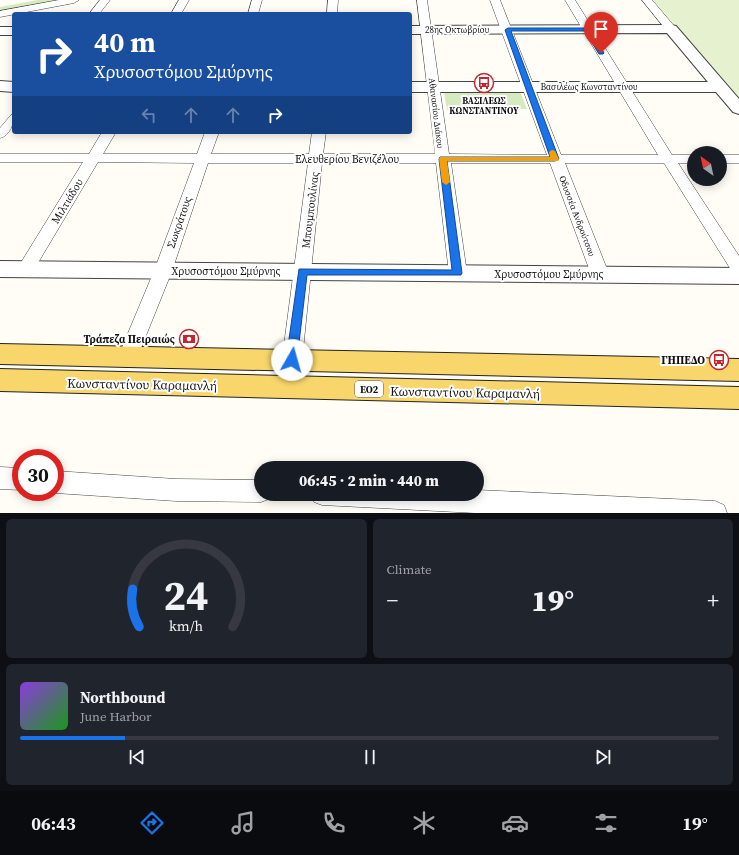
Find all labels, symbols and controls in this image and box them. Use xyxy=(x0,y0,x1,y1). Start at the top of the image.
pin xyxy=(584,12,618,53)
icon: arrive xyxy=(590,18,612,40)
text: 40 m xyxy=(94,23,156,61)
street label: 28ης Οκτωβρίου xyxy=(425,24,489,36)
icon: right xyxy=(28,28,80,80)
text: Χρυσοστόμου Σμύρνης xyxy=(94,59,273,84)
bus stop icon: ΒΑΣΙΛΕΩΣ ΚΩΝΣΤΑΝΤΙΝΟΥ xyxy=(473,72,495,94)
street label: Αθανασίου Διάκου xyxy=(426,77,446,149)
street label: Βασιλέως Κωνσταντίνου xyxy=(540,81,638,93)
place label: ΒΑΣΙΛΕΩΣ ΚΩΝΣΤΑΝΤΙΝΟΥ xyxy=(449,95,519,117)
icon: left xyxy=(138,104,160,126)
icon: ahead xyxy=(180,104,202,126)
icon: ahead xyxy=(222,104,244,126)
icon: right xyxy=(264,104,286,126)
north arrow xyxy=(687,146,727,186)
map controls xyxy=(687,146,727,186)
street label: Ελευθερίου Βενιζέλου xyxy=(295,152,399,167)
street label: Μπουμπουλίνας xyxy=(298,171,323,249)
street label: Οδυσσέα Ανδρούτσου xyxy=(556,174,598,258)
street label: Μιλτιάδου xyxy=(48,176,87,227)
street label: Σωκράτους xyxy=(164,194,195,250)
street label: Χρυσοστόμου Σμύρνης xyxy=(171,264,281,279)
street label: Χρυσοστόμου Σμύρνης xyxy=(494,267,604,282)
bank icon: Τράπεζα Πειραιώς xyxy=(178,328,200,350)
place label: Τράπεζα Πειραιώς xyxy=(84,332,175,347)
position arrow xyxy=(271,339,313,381)
bus stop icon: ΓΗΠΕΔΟ xyxy=(708,349,730,371)
place label: ΓΗΠΕΔΟ xyxy=(661,353,705,368)
street label: Κωνσταντίνου Καραμανλή xyxy=(67,375,217,394)
road number: ΕΟ2 xyxy=(355,381,383,397)
street label: Κωνσταντίνου Καραμανλή xyxy=(390,383,540,402)
speed limit sign: 30 xyxy=(12,449,64,501)
text: 06:45 · 2 min · 440 m xyxy=(299,470,439,491)
text: Climate xyxy=(387,561,432,578)
text: 24 xyxy=(164,566,209,623)
text: 19° xyxy=(531,580,574,621)
text: − xyxy=(387,585,398,615)
text: + xyxy=(707,585,719,615)
text: km/h xyxy=(169,615,204,635)
text: Northbound xyxy=(80,687,165,708)
text: June Harbor xyxy=(80,708,152,725)
icon: previous xyxy=(126,746,148,768)
icon: pause xyxy=(359,746,381,768)
icon: next xyxy=(592,746,614,768)
icon: directions xyxy=(138,809,166,837)
icon: music xyxy=(229,809,257,837)
icon: phone xyxy=(320,809,348,837)
icon: climate xyxy=(410,809,438,837)
icon: car xyxy=(501,809,529,837)
icon: filters xyxy=(592,809,620,837)
text: 06:43 xyxy=(31,811,76,836)
text: 19° xyxy=(682,811,708,836)

